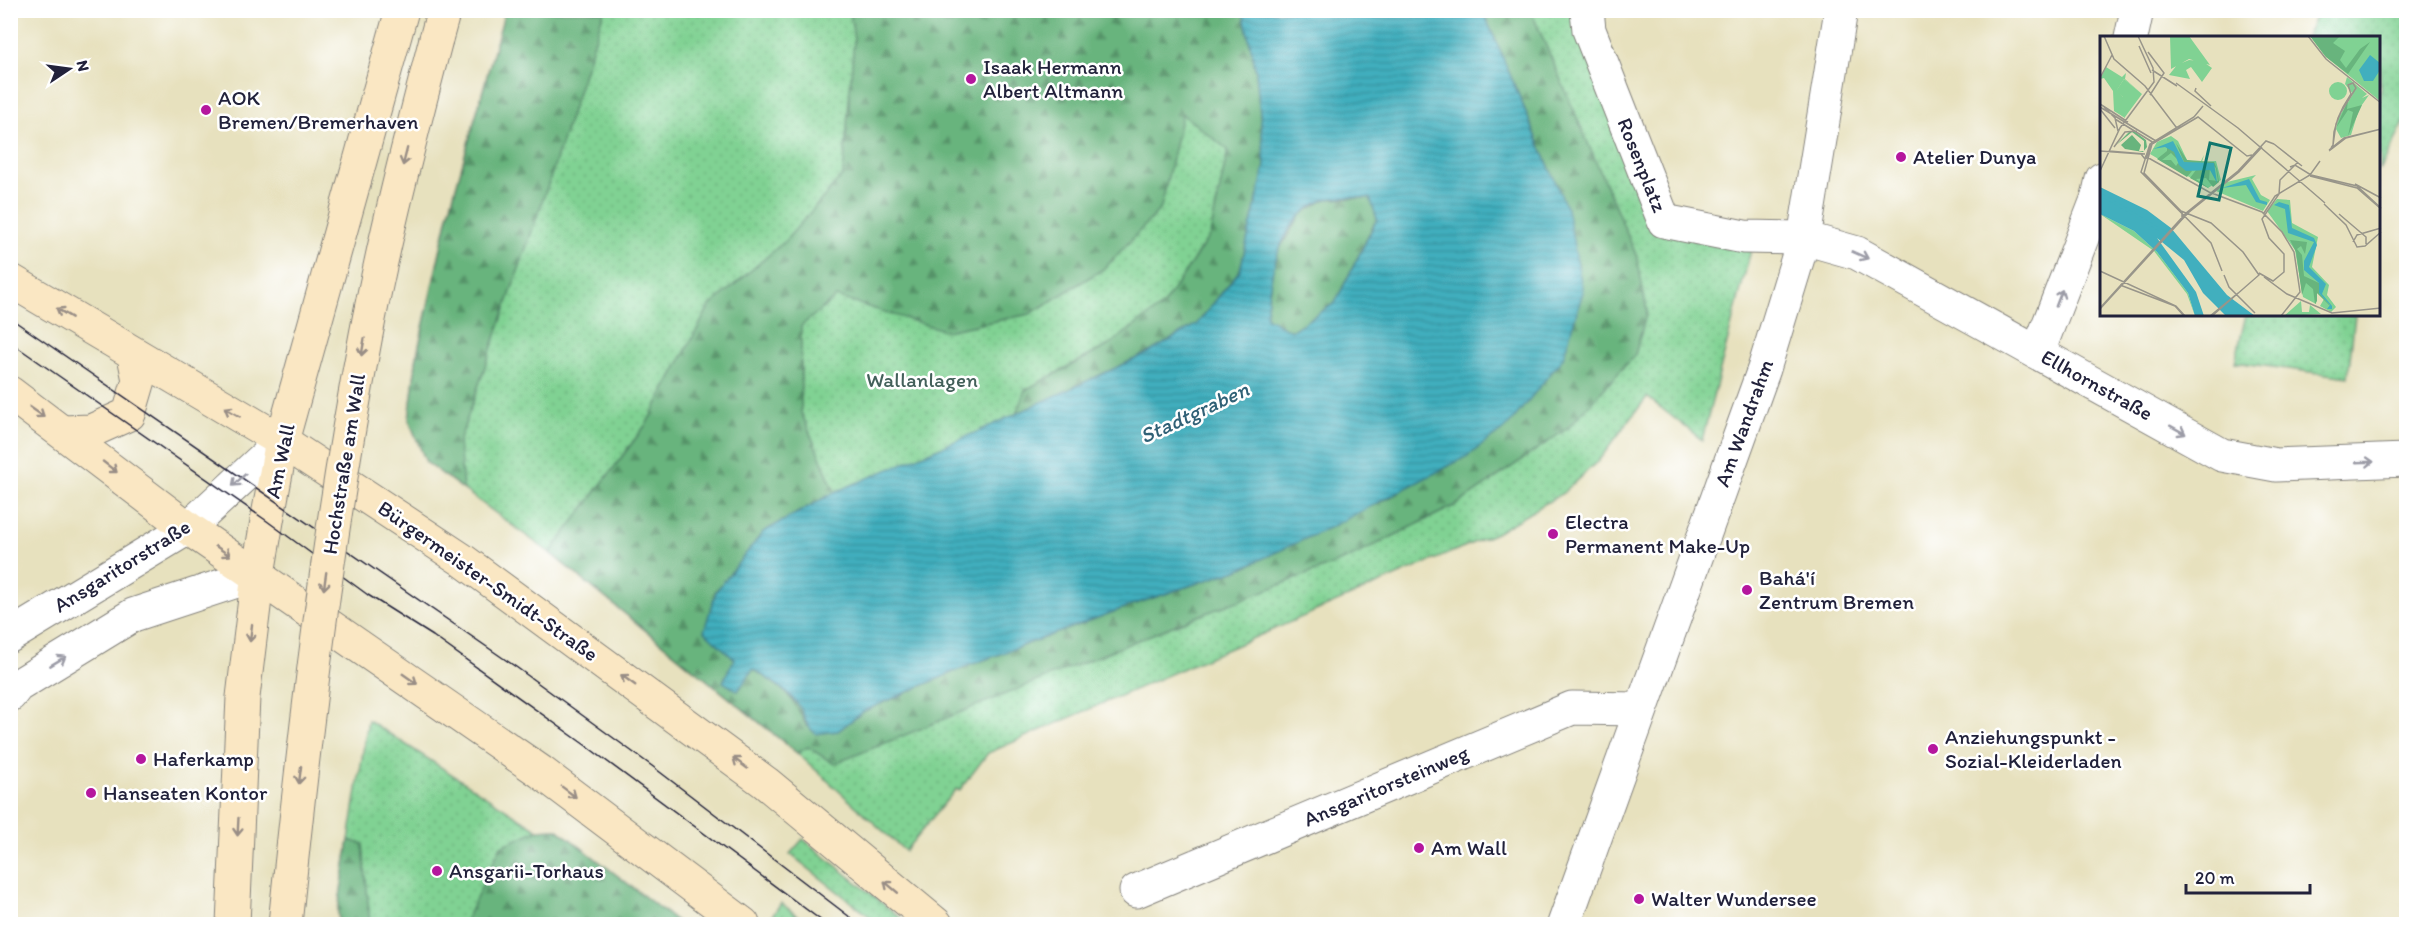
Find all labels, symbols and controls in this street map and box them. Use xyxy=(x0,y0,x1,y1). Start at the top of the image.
inset map xyxy=(2100,36,2381,316)
north arrow xyxy=(39,39,99,99)
place label: Isaak Hermann Albert Altmann xyxy=(983,54,1123,103)
text: N xyxy=(73,58,94,73)
marker: Isaak Hermann Albert Altmann xyxy=(964,72,978,86)
place label: AOK Bremen/Bremerhaven xyxy=(218,85,419,134)
marker: AOK Bremen/Bremerhaven xyxy=(199,103,213,117)
street label: Rosenplatz xyxy=(1612,114,1673,216)
place label: Atelier Dunya xyxy=(1913,144,2036,169)
one-way arrow xyxy=(399,147,411,166)
marker: Atelier Dunya xyxy=(1894,150,1908,164)
one-way arrow xyxy=(1850,250,1868,262)
one-way arrow xyxy=(2054,289,2065,308)
one-way arrow xyxy=(56,306,73,318)
one-way arrow xyxy=(358,337,369,357)
street label: Ellhornstraße xyxy=(2037,344,2157,425)
street label: Am Wandrahm xyxy=(1709,355,1778,490)
park label: Wallanlagen xyxy=(866,367,978,392)
street label: Hochstraße am Wall xyxy=(317,372,370,556)
water label: Stadtgraben xyxy=(1135,375,1253,449)
one-way arrow xyxy=(223,405,240,417)
one-way arrow xyxy=(29,406,45,418)
street label: Am Wall xyxy=(259,421,300,501)
one-way arrow xyxy=(2169,424,2186,436)
one-way arrow xyxy=(2355,456,2375,467)
one-way arrow xyxy=(101,461,117,474)
one-way arrow xyxy=(232,473,247,487)
street label: Bürgermeister-Smidt-Straße xyxy=(373,495,603,666)
place label: Electra Permanent Make-Up xyxy=(1565,509,1750,558)
street label: Ansgaritorstraße xyxy=(49,514,195,618)
marker: Electra Permanent Make-Up xyxy=(1546,527,1560,541)
one-way arrow xyxy=(214,545,230,557)
place label: Bahá'í Zentrum Bremen xyxy=(1759,565,1914,614)
one-way arrow xyxy=(320,571,331,591)
marker: Bahá'í Zentrum Bremen xyxy=(1740,583,1754,597)
one-way arrow xyxy=(245,622,256,642)
one-way arrow xyxy=(49,655,66,667)
one-way arrow xyxy=(401,673,417,685)
one-way arrow xyxy=(620,673,636,686)
place label: Anziehungspunkt - Sozial-Kleiderladen xyxy=(1945,724,2122,773)
street label: Ansgaritorsteinweg xyxy=(1300,739,1472,832)
marker: Anziehungspunkt - Sozial-Kleiderladen xyxy=(1926,742,1940,756)
place label: Haferkamp xyxy=(153,746,254,771)
marker: Haferkamp xyxy=(134,752,148,766)
one-way arrow xyxy=(732,757,748,770)
one-way arrow xyxy=(295,764,306,784)
place label: Hanseaten Kontor xyxy=(103,780,268,805)
marker: Hanseaten Kontor xyxy=(84,786,98,800)
one-way arrow xyxy=(560,786,576,799)
one-way arrow xyxy=(233,816,244,836)
place label: Am Wall xyxy=(1431,835,1507,860)
marker: Am Wall xyxy=(1412,841,1426,855)
scale bar xyxy=(2186,857,2310,895)
place label: Ansgarii-Torhaus xyxy=(449,858,604,883)
marker: Ansgarii-Torhaus xyxy=(430,864,444,878)
text: 20 m xyxy=(2195,867,2235,889)
one-way arrow xyxy=(883,881,899,894)
place label: Walter Wundersee xyxy=(1651,886,1817,911)
marker: Walter Wundersee xyxy=(1632,892,1646,906)

